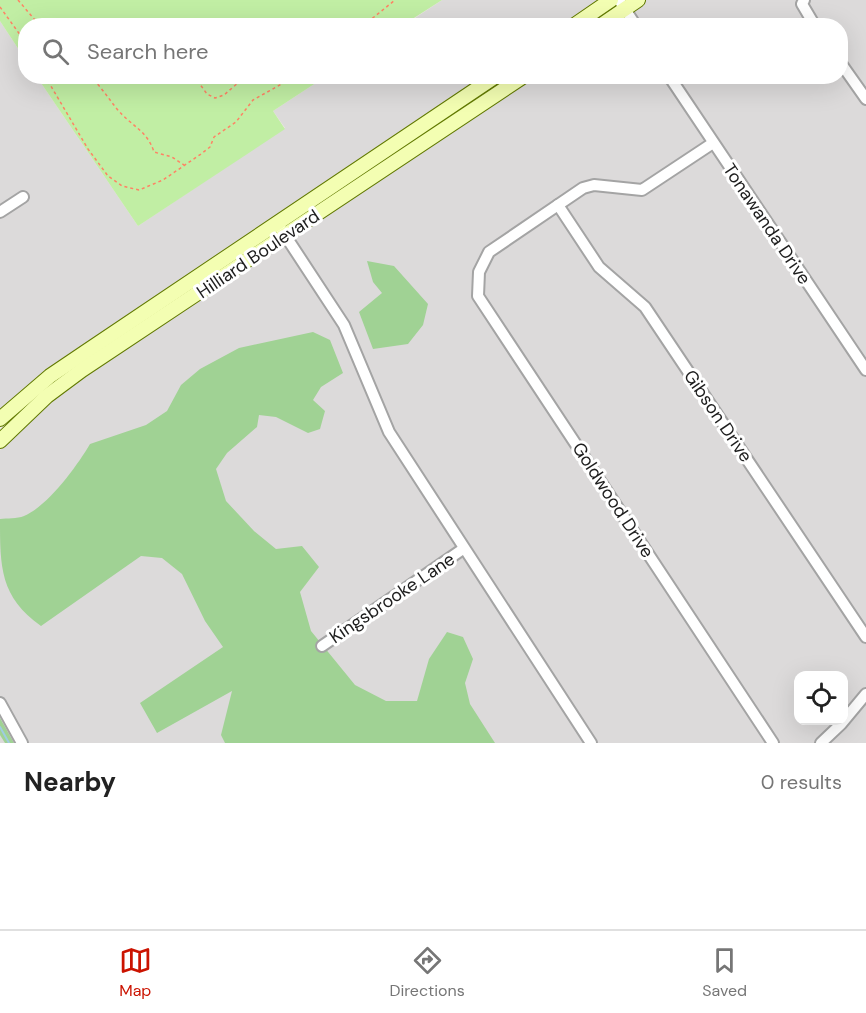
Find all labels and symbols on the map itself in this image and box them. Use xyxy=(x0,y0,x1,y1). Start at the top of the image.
street label: Tonawanda Drive xyxy=(718,159,816,289)
street label: Hilliard Boulevard xyxy=(192,204,324,304)
street label: Gibson Drive xyxy=(678,365,758,467)
street label: Goldwood Drive xyxy=(567,438,659,562)
street label: Kingsbrooke Lane xyxy=(325,547,459,649)

